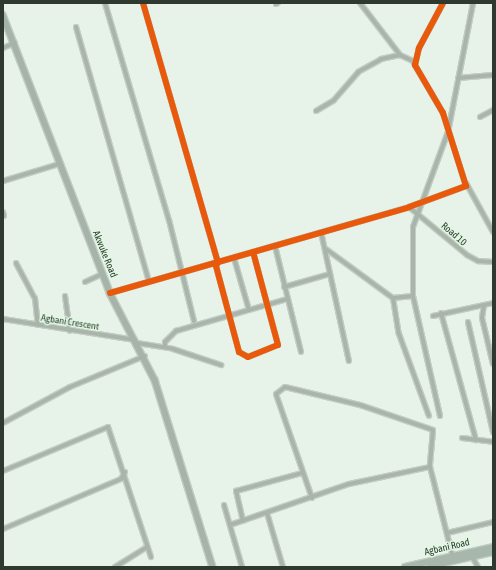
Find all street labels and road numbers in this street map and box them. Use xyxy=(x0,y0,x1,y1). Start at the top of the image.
street label: Road 10 xyxy=(439,220,469,248)
street label: Akwuke Road xyxy=(90,229,120,279)
street label: Agbani Crescent xyxy=(40,311,100,333)
street label: Agbani Road xyxy=(423,536,471,558)

